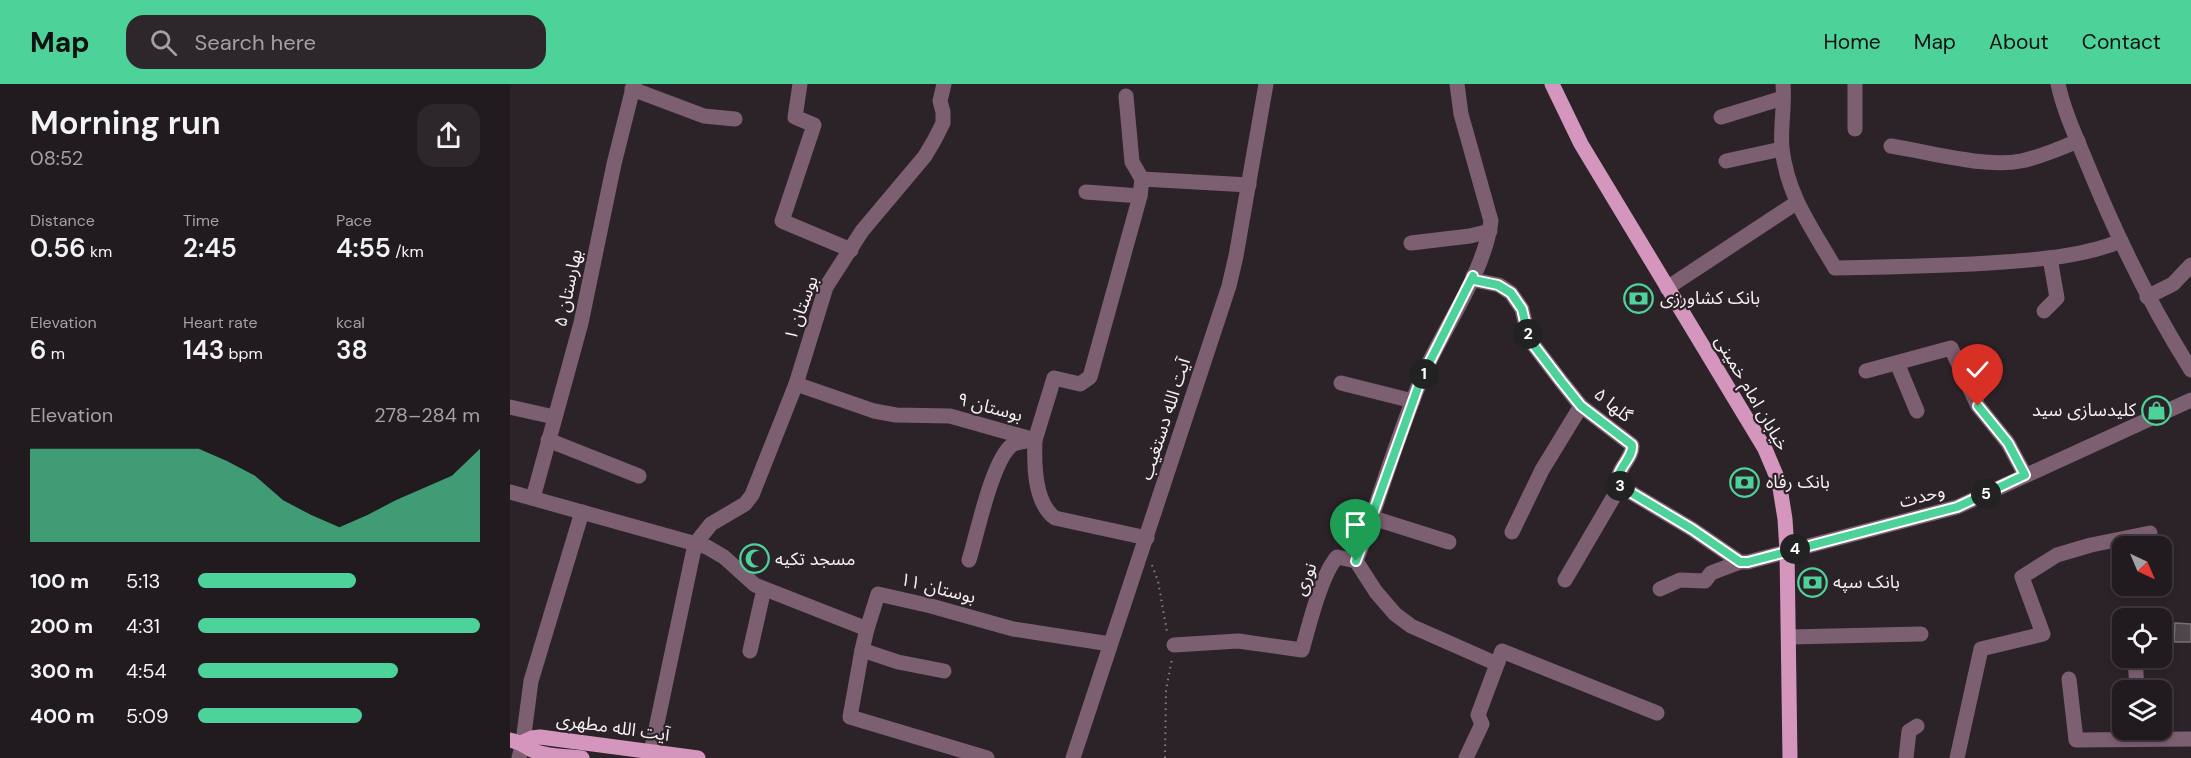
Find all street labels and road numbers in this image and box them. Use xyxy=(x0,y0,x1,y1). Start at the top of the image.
street label: بهارستان ۵ xyxy=(548,247,588,329)
street label: بوستان ۱ xyxy=(778,272,824,344)
street label: خیابان امام خمینی xyxy=(1708,331,1795,456)
street label: آیت الله دستغیب xyxy=(1134,354,1196,483)
street label: گلها ۵ xyxy=(1589,382,1637,428)
street label: بوستان ۹ xyxy=(955,387,1025,427)
street label: وحدت xyxy=(1897,478,1947,514)
street label: نوری xyxy=(1288,559,1322,599)
street label: بوستان ۱۱ xyxy=(898,567,978,609)
street label: آیت الله مطهری xyxy=(555,707,672,747)

